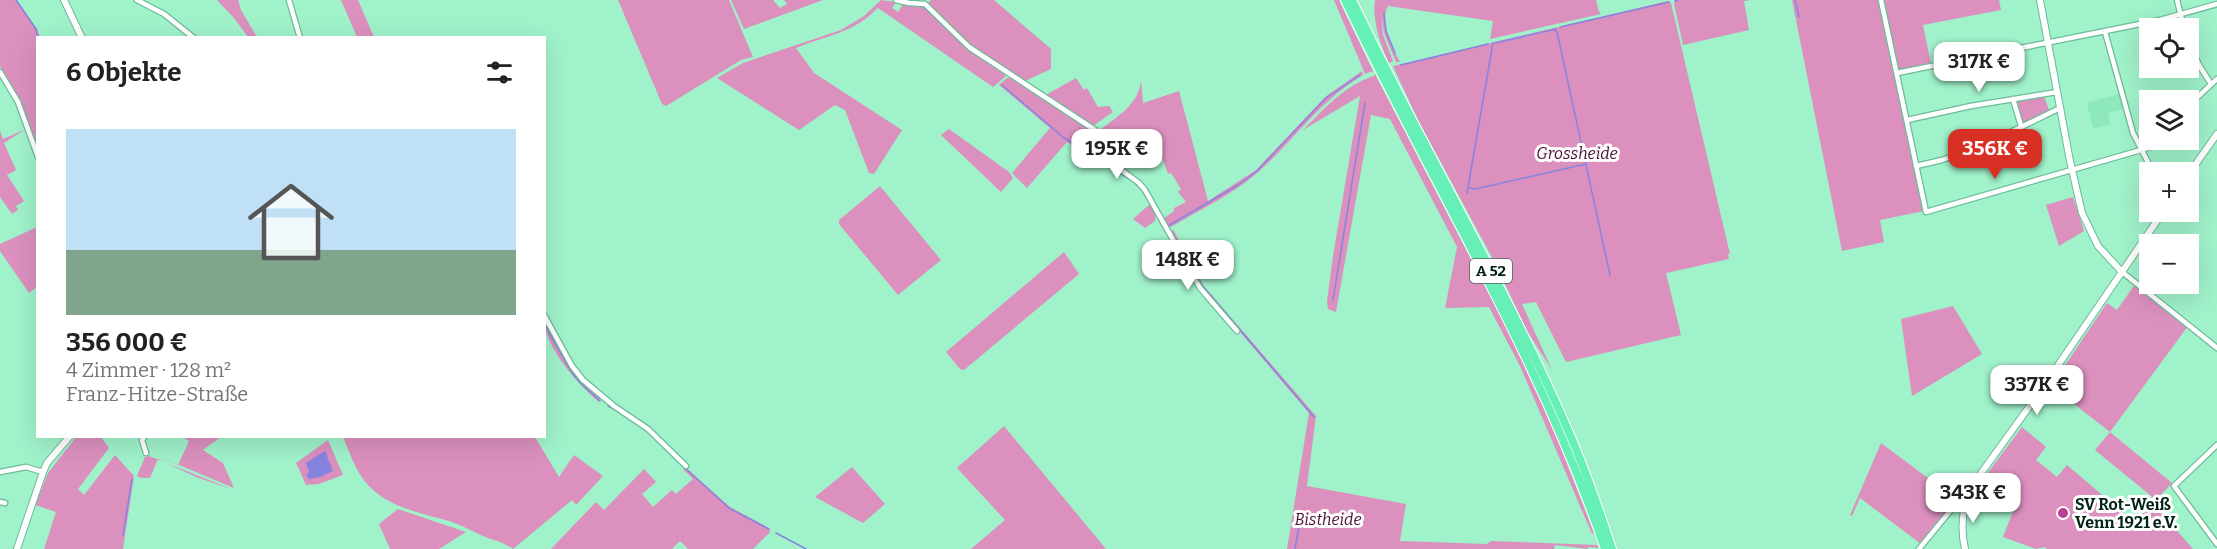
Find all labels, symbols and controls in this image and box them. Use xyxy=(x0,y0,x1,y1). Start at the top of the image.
map controls xyxy=(2139,18,2199,294)
button: locate xyxy=(2139,18,2199,78)
pin: 317K € xyxy=(1930,42,2028,93)
text: 317K € xyxy=(1948,49,2010,73)
icon: filters xyxy=(483,56,516,89)
text: 6 Objekte xyxy=(66,57,181,88)
button: layers xyxy=(2139,90,2199,150)
pin: 195K € xyxy=(1068,129,1166,180)
pin: 356K € xyxy=(1946,129,2044,180)
text: 195K € xyxy=(1085,136,1149,160)
text: 356K € xyxy=(1962,136,2028,160)
park label: Grossheide xyxy=(1536,144,1618,163)
button: + xyxy=(2139,162,2199,222)
icon: home xyxy=(237,168,345,276)
button: − xyxy=(2139,234,2199,294)
pin: 148K € xyxy=(1139,240,1237,291)
text: 148K € xyxy=(1156,247,1220,271)
road number: A 52 xyxy=(1470,259,1512,283)
text: 356 000 € xyxy=(66,327,188,358)
text: 4 Zimmer · 128 m² xyxy=(66,358,231,382)
pin: 337K € xyxy=(1988,365,2086,416)
text: 337K € xyxy=(2004,372,2070,396)
text: Franz-Hitze-Straße xyxy=(66,382,248,406)
pin: 343K € xyxy=(1924,473,2022,524)
text: 343K € xyxy=(1940,480,2006,504)
place label: SV Rot-Weiß Venn 1921 e.V. xyxy=(2075,495,2178,532)
marker: SV Rot-Weiß Venn 1921 e.V. xyxy=(2056,506,2070,520)
park label: Bistheide xyxy=(1295,510,1362,529)

